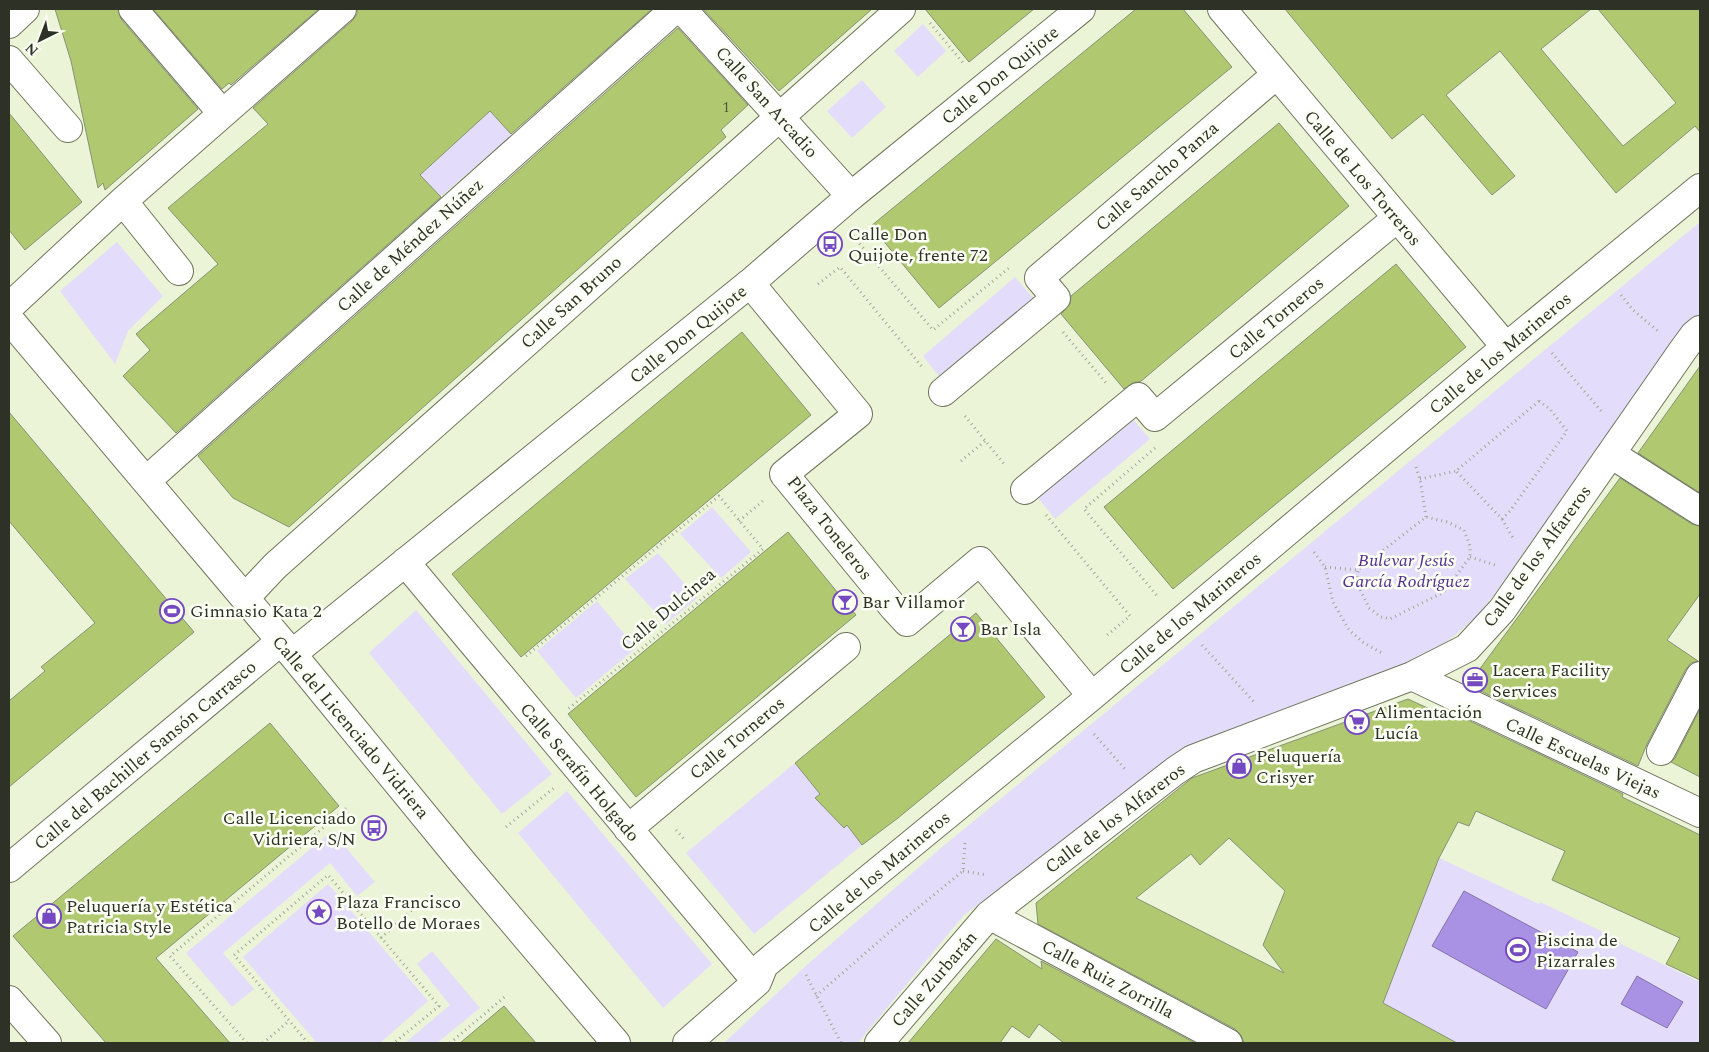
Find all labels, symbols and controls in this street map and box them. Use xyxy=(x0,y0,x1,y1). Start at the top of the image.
north arrow xyxy=(15,15,65,65)
street label: Calle Don Quijote xyxy=(936,19,1065,131)
text: N xyxy=(20,38,43,61)
street label: Calle San Arcadio xyxy=(709,40,824,164)
house number: 1 xyxy=(722,96,730,119)
street label: Calle de Los Torreros xyxy=(1297,104,1428,252)
street label: Calle Sancho Panza xyxy=(1090,115,1225,238)
street label: Calle de Méndez Núñez xyxy=(331,172,490,319)
place label: Calle Don Quijote, frente 72 xyxy=(848,221,988,269)
bus stop icon: Calle Don Quijote, frente 72 xyxy=(817,231,843,257)
street label: Calle San Bruno xyxy=(515,249,628,355)
street label: Calle Torneros xyxy=(1223,270,1330,366)
street label: Calle Don Quijote xyxy=(624,278,753,390)
street label: Calle de los Marineros xyxy=(1423,286,1577,421)
street label: Plaza Toneleros xyxy=(780,470,879,586)
street label: Calle de los Alfareros xyxy=(1476,480,1598,633)
street label: Calle de los Marineros xyxy=(1113,546,1267,681)
park label: Bulevar Jesús García Rodríguez xyxy=(1342,547,1470,595)
street label: Calle Dulcinea xyxy=(615,561,722,657)
bar icon: Bar Villamor xyxy=(832,589,858,615)
place label: Bar Villamor xyxy=(862,589,965,616)
sports icon: Gimnasio Kata 2 xyxy=(159,598,185,624)
place label: Gimnasio Kata 2 xyxy=(190,598,322,625)
bar icon: Bar Isla xyxy=(950,616,976,642)
place label: Bar Isla xyxy=(980,616,1041,643)
street label: Calle del Licenciado Vidriera xyxy=(265,629,436,825)
street label: Calle del Bachiller Sansón Carrasco xyxy=(28,654,263,857)
place label: Lacera Facility Services xyxy=(1492,657,1611,705)
office icon: Lacera Facility Services xyxy=(1462,667,1488,693)
street label: Calle Torneros xyxy=(684,690,791,786)
street label: Calle Serafín Holgado xyxy=(513,697,646,848)
place label: Alimentación Lucía xyxy=(1374,699,1483,747)
supermarket icon: Alimentación Lucía xyxy=(1344,709,1370,735)
street label: Calle Escuelas Viejas xyxy=(1501,711,1665,806)
place label: Peluquería Crisyer xyxy=(1256,743,1342,791)
shop icon: Peluquería Crisyer xyxy=(1226,753,1252,779)
street label: Calle de los Alfareros xyxy=(1039,756,1191,880)
place label: Calle Licenciado Vidriera, S/N xyxy=(223,805,356,853)
street label: Calle de los Marineros xyxy=(802,805,956,940)
bus stop icon: Calle Licenciado Vidriera, S/N xyxy=(361,815,387,841)
place label: Plaza Francisco Botello de Moraes xyxy=(336,889,481,937)
place label: Peluquería y Estética Patricia Style xyxy=(66,893,233,941)
place icon: Plaza Francisco Botello de Moraes xyxy=(306,899,332,925)
shop icon: Peluquería y Estética Patricia Style xyxy=(36,903,62,929)
street label: Calle Zurbarán xyxy=(885,925,984,1033)
place label: Piscina de Pizarrales xyxy=(1536,927,1618,975)
street label: Calle Ruiz Zorrilla xyxy=(1037,933,1179,1026)
sports icon: Piscina de Pizarrales xyxy=(1505,937,1531,963)

